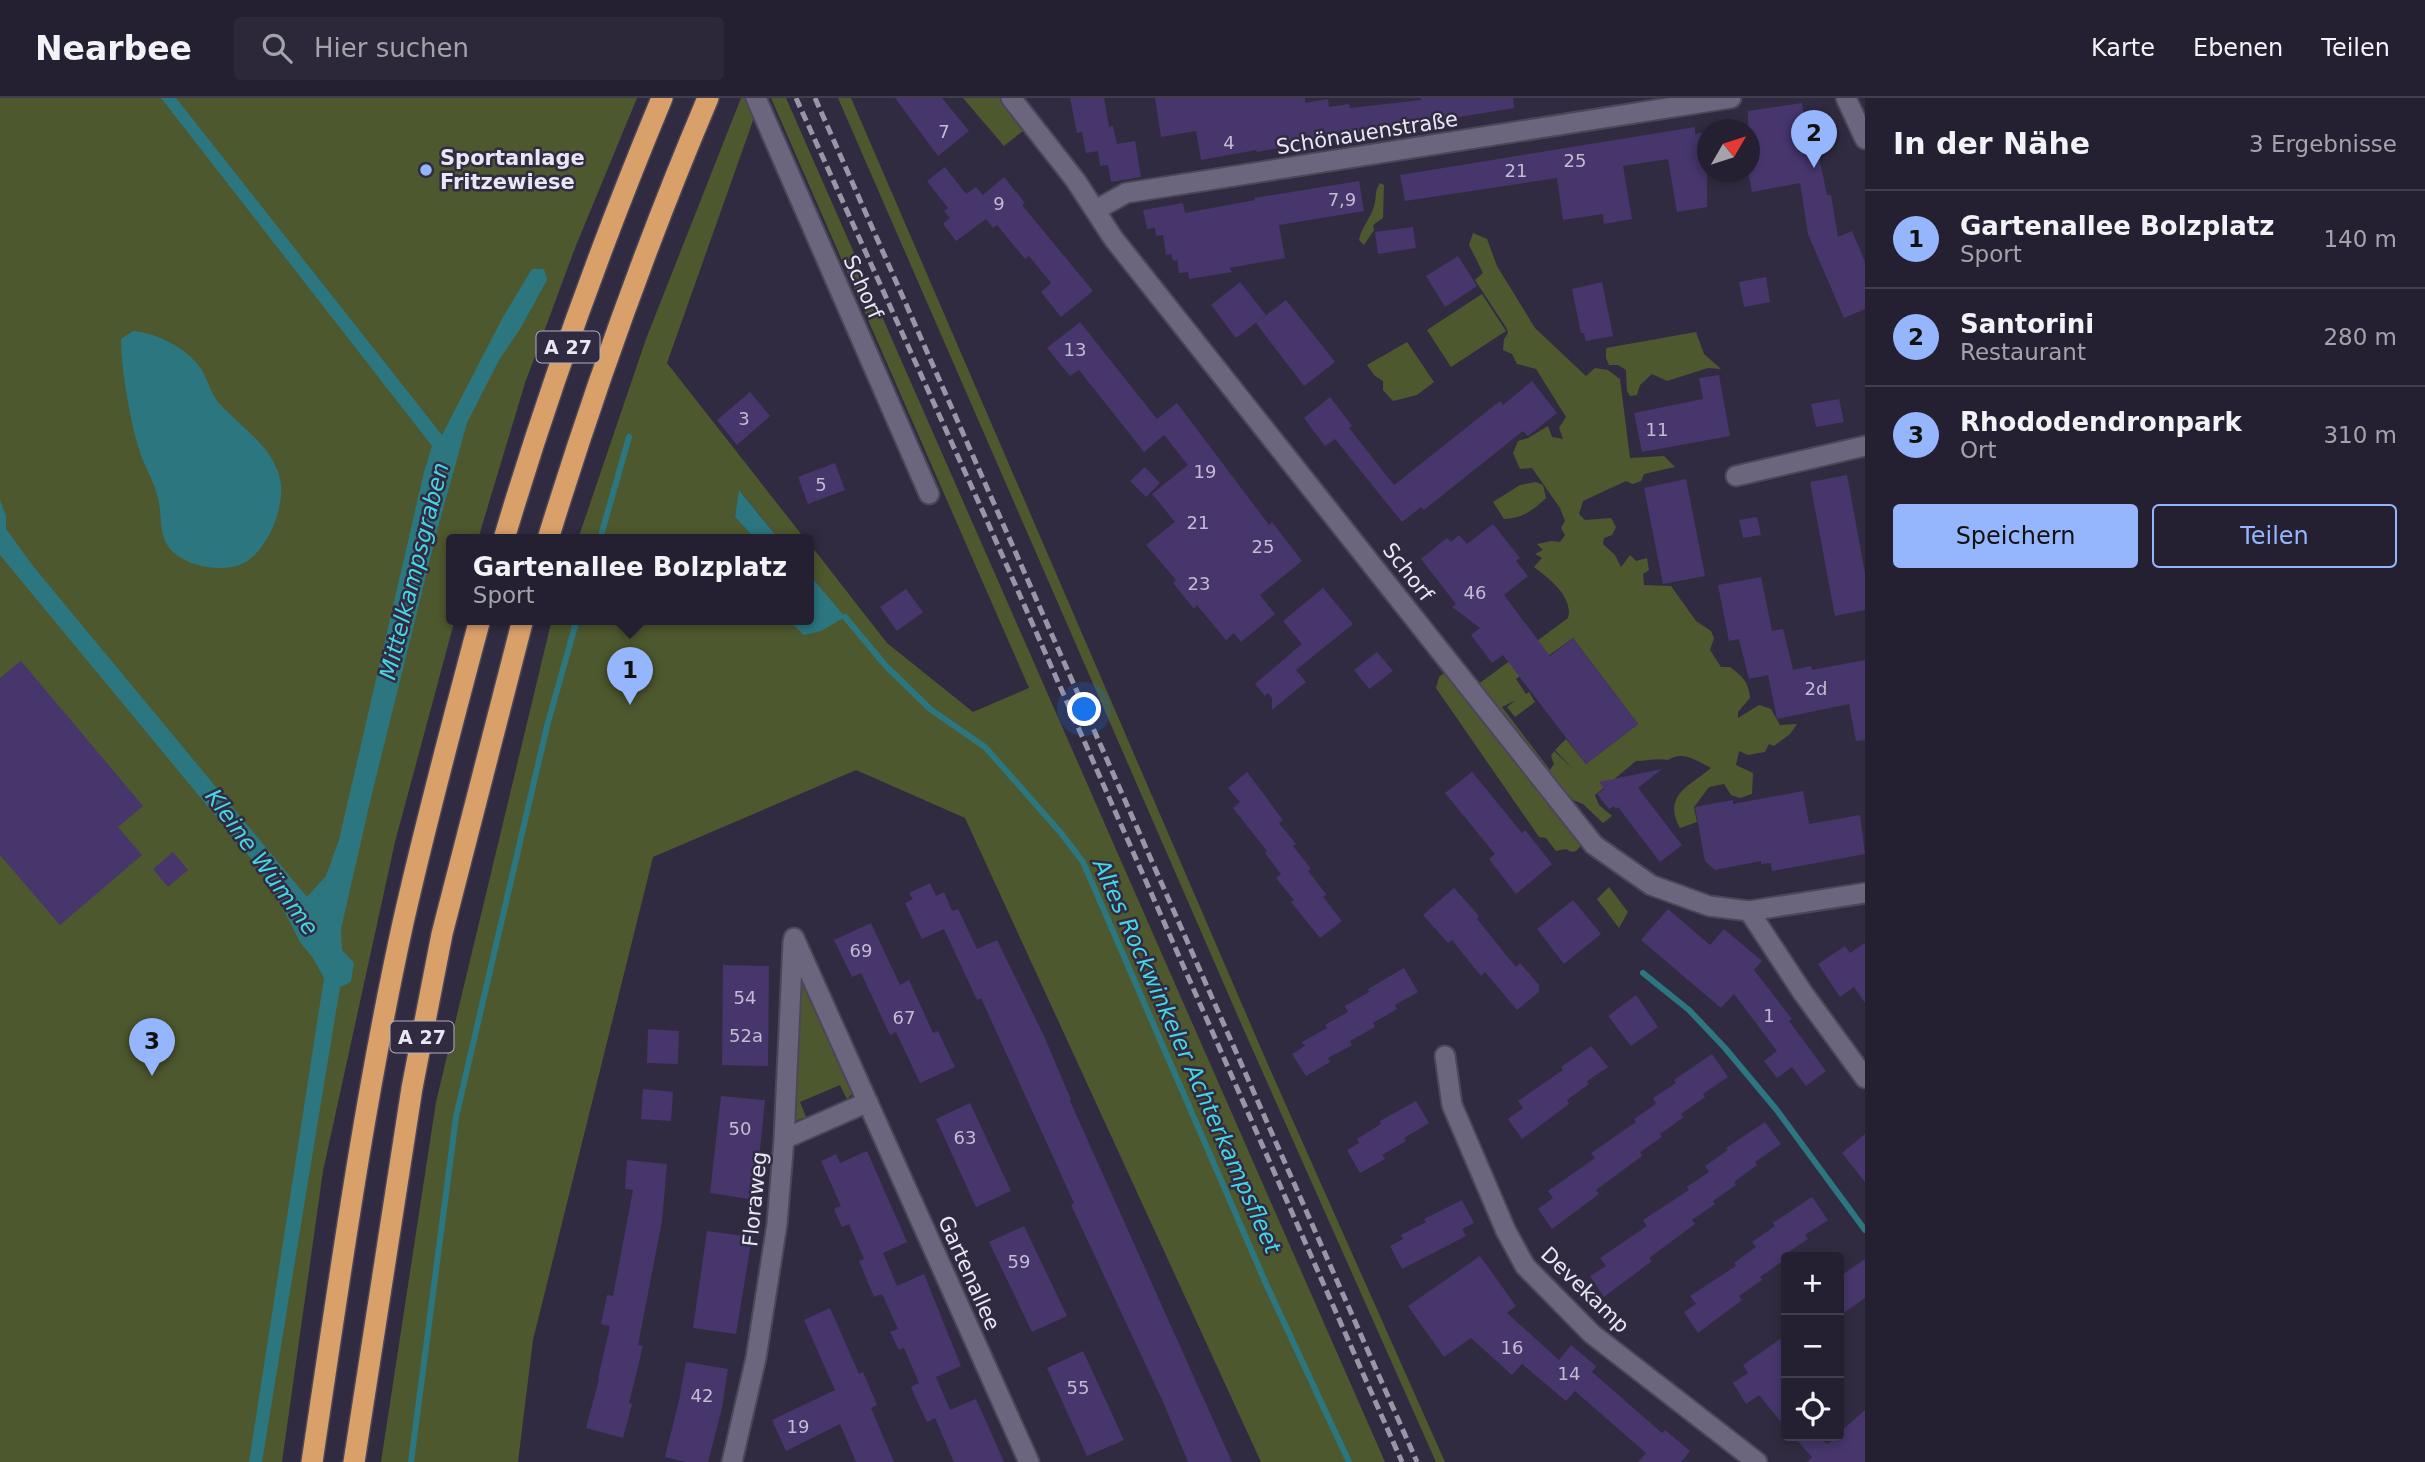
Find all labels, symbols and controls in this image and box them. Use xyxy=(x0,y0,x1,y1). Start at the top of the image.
search box xyxy=(234,17,724,80)
text: Nearbee xyxy=(35,29,192,68)
icon: search xyxy=(258,29,296,67)
text: Hier suchen xyxy=(314,33,469,63)
text: Karte xyxy=(2091,34,2155,62)
text: Ebenen xyxy=(2193,34,2283,62)
text: Teilen xyxy=(2321,34,2390,62)
street label: Schönauenstraße xyxy=(1274,107,1460,159)
pin: 2 xyxy=(1791,110,1837,168)
north arrow xyxy=(1697,119,1760,182)
house number: 7 xyxy=(938,121,950,142)
text: In der Nähe xyxy=(1893,126,2090,161)
text: 3 Ergebnisse xyxy=(2249,131,2397,157)
house number: 4 xyxy=(1223,132,1235,153)
place label: Sportanlage Fritzewiese xyxy=(440,146,585,194)
house number: 25 xyxy=(1564,150,1586,171)
house number: 21 xyxy=(1505,160,1527,181)
marker: Sportanlage Fritzewiese xyxy=(418,162,434,178)
house number: 7,9 xyxy=(1328,189,1356,210)
house number: 9 xyxy=(993,193,1005,214)
text: Gartenallee Bolzplatz xyxy=(1960,211,2274,241)
text: 1 xyxy=(1908,226,1924,252)
text: 140 m xyxy=(2323,226,2397,252)
text: Sport xyxy=(1960,241,2022,267)
street label: Schorf xyxy=(838,251,888,323)
text: Santorini xyxy=(1960,309,2094,339)
text: 2 xyxy=(1908,324,1924,350)
text: 280 m xyxy=(2323,324,2397,350)
road number: A 27 xyxy=(536,331,600,362)
house number: 13 xyxy=(1064,339,1086,360)
text: Restaurant xyxy=(1960,339,2086,365)
text: Rhododendronpark xyxy=(1960,407,2242,437)
house number: 3 xyxy=(738,408,750,429)
house number: 11 xyxy=(1646,419,1668,440)
text: 3 xyxy=(1908,422,1924,448)
text: 310 m xyxy=(2323,422,2397,448)
text: Ort xyxy=(1960,437,1997,463)
water label: Mittelkampsgraben xyxy=(374,460,454,682)
house number: 19 xyxy=(1194,461,1216,482)
house number: 5 xyxy=(815,474,827,495)
button: Speichern xyxy=(1893,504,2138,568)
button: Teilen xyxy=(2152,504,2397,568)
house number: 21 xyxy=(1187,512,1209,533)
popup xyxy=(446,534,814,625)
house number: 25 xyxy=(1252,536,1274,557)
street label: Schorf xyxy=(1378,538,1438,606)
text: Gartenallee Bolzplatz xyxy=(473,552,787,582)
house number: 23 xyxy=(1188,573,1210,594)
text: Sport xyxy=(473,582,535,608)
house number: 46 xyxy=(1464,582,1486,603)
pin: 1 xyxy=(607,647,653,705)
house number: 2d xyxy=(1805,678,1827,699)
your location xyxy=(1067,692,1101,726)
water label: Kleine Wümme xyxy=(200,784,324,940)
water label: Altes Rockwinkeler Achterkampsfleet xyxy=(1087,853,1287,1258)
house number: 69 xyxy=(850,940,872,961)
house number: 54 xyxy=(734,987,756,1008)
house number: 1 xyxy=(1763,1005,1775,1026)
house number: 67 xyxy=(893,1007,915,1028)
pin: 3 xyxy=(129,1018,175,1076)
road number: A 27 xyxy=(390,1021,453,1052)
house number: 52a xyxy=(729,1025,763,1046)
house number: 50 xyxy=(729,1118,751,1139)
house number: 63 xyxy=(954,1127,976,1148)
street label: Floraweg xyxy=(738,1150,772,1248)
street label: Gartenallee xyxy=(933,1212,1005,1334)
street label: Devekamp xyxy=(1536,1242,1634,1338)
house number: 59 xyxy=(1008,1251,1030,1272)
map controls xyxy=(1781,1252,1844,1441)
button: + xyxy=(1781,1252,1844,1315)
button: − xyxy=(1781,1315,1844,1378)
house number: 16 xyxy=(1501,1337,1523,1358)
house number: 14 xyxy=(1558,1363,1580,1384)
house number: 55 xyxy=(1067,1377,1089,1398)
button: locate xyxy=(1781,1378,1844,1441)
house number: 42 xyxy=(691,1385,713,1406)
house number: 19 xyxy=(787,1416,809,1437)

